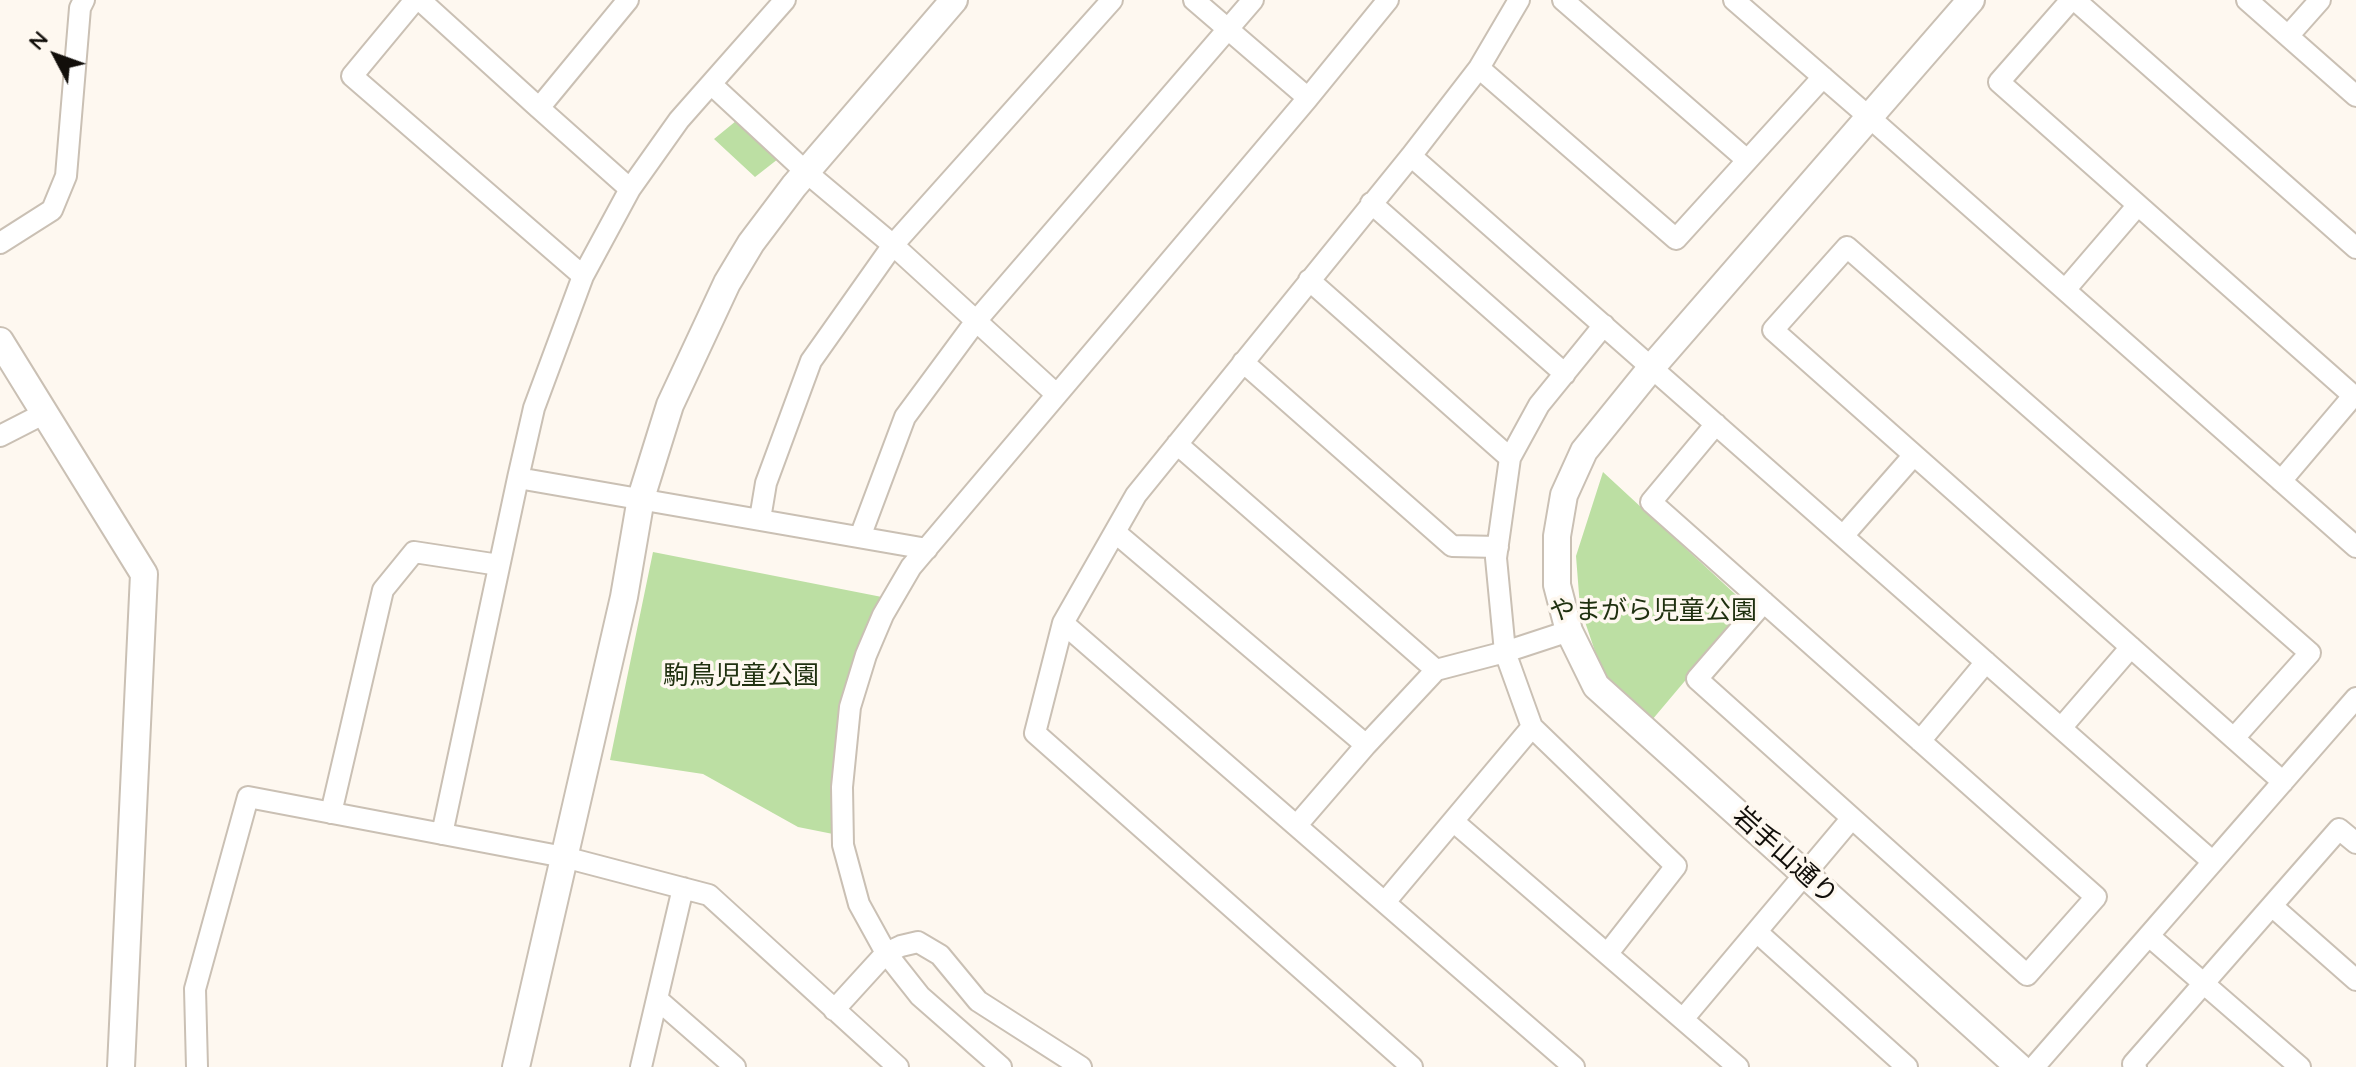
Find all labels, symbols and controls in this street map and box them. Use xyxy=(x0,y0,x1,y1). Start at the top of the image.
north arrow xyxy=(16,16,96,96)
text: N xyxy=(22,25,54,56)
park label: やまがら児童公園 xyxy=(1549,595,1757,627)
park label: 駒鳥児童公園 xyxy=(663,660,819,692)
street label: 岩手山通り xyxy=(1726,801,1844,911)

